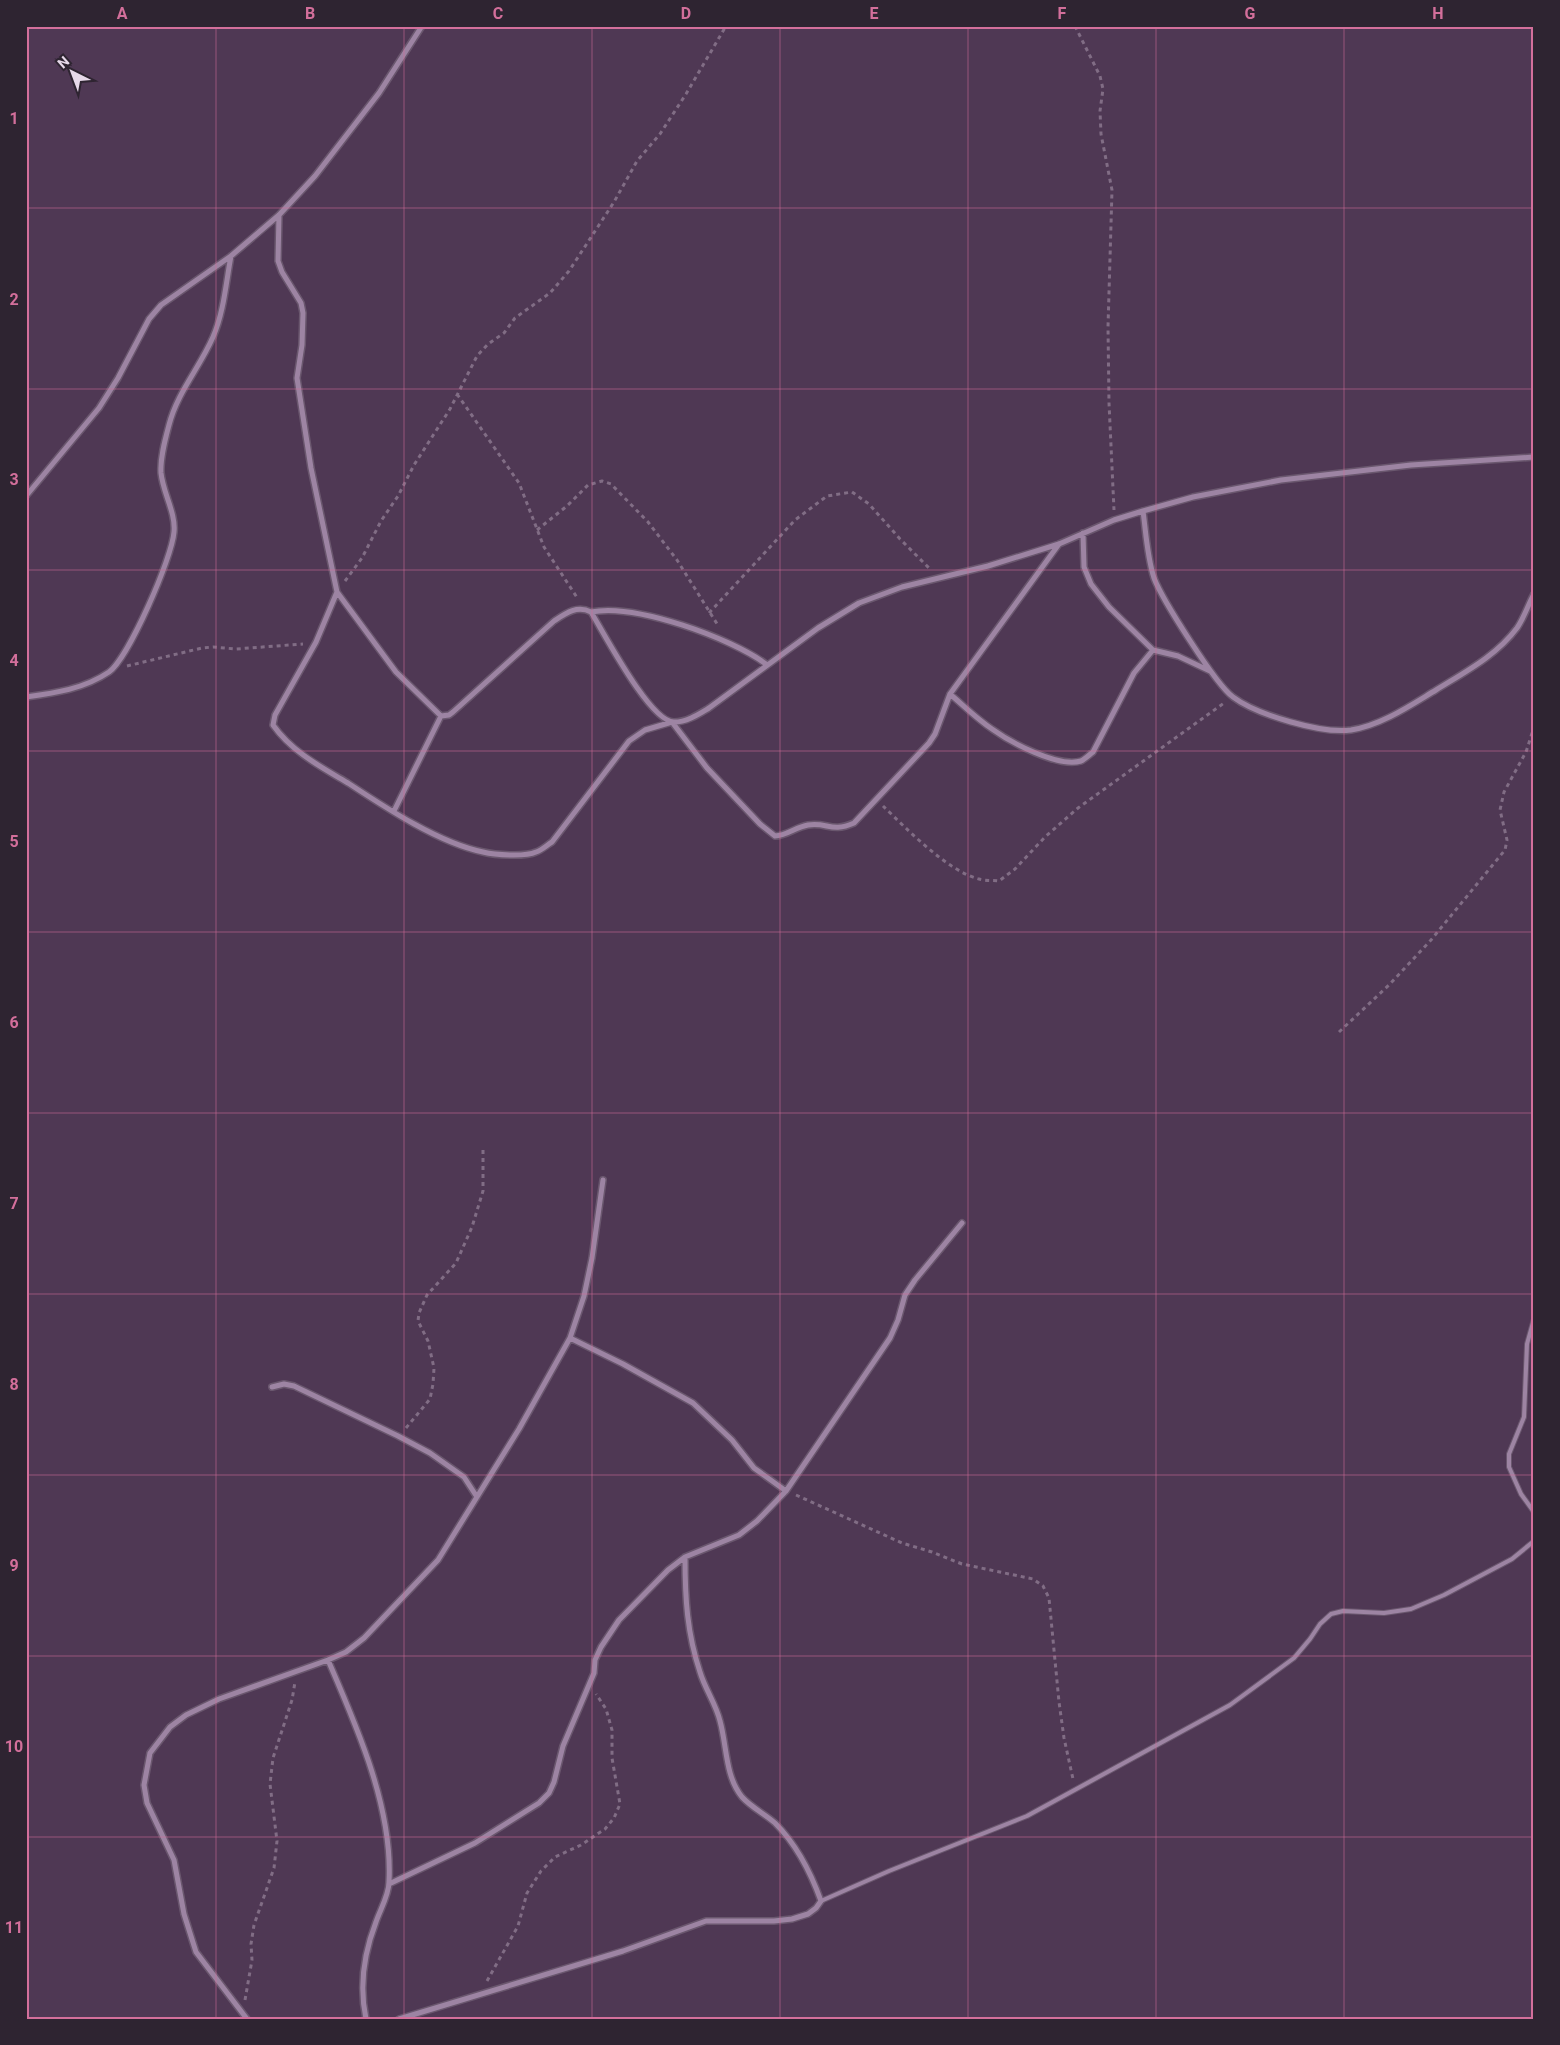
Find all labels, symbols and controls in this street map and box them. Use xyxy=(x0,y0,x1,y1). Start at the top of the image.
text: A xyxy=(117,4,128,23)
text: B xyxy=(305,4,315,23)
text: C xyxy=(493,4,503,23)
text: D xyxy=(681,4,691,23)
text: E xyxy=(870,4,879,23)
text: F xyxy=(1058,4,1067,23)
text: G xyxy=(1245,4,1256,23)
text: H xyxy=(1432,4,1444,23)
north arrow xyxy=(48,48,98,98)
text: N xyxy=(54,53,72,72)
text: 1 xyxy=(9,109,19,128)
text: 2 xyxy=(9,290,19,309)
text: 3 xyxy=(9,470,19,489)
text: 4 xyxy=(9,651,19,670)
text: 5 xyxy=(9,832,19,851)
text: 6 xyxy=(9,1013,19,1032)
text: 7 xyxy=(9,1194,19,1213)
text: 8 xyxy=(9,1375,19,1394)
text: 9 xyxy=(9,1556,19,1575)
text: 10 xyxy=(5,1737,23,1756)
text: 11 xyxy=(5,1918,23,1937)

